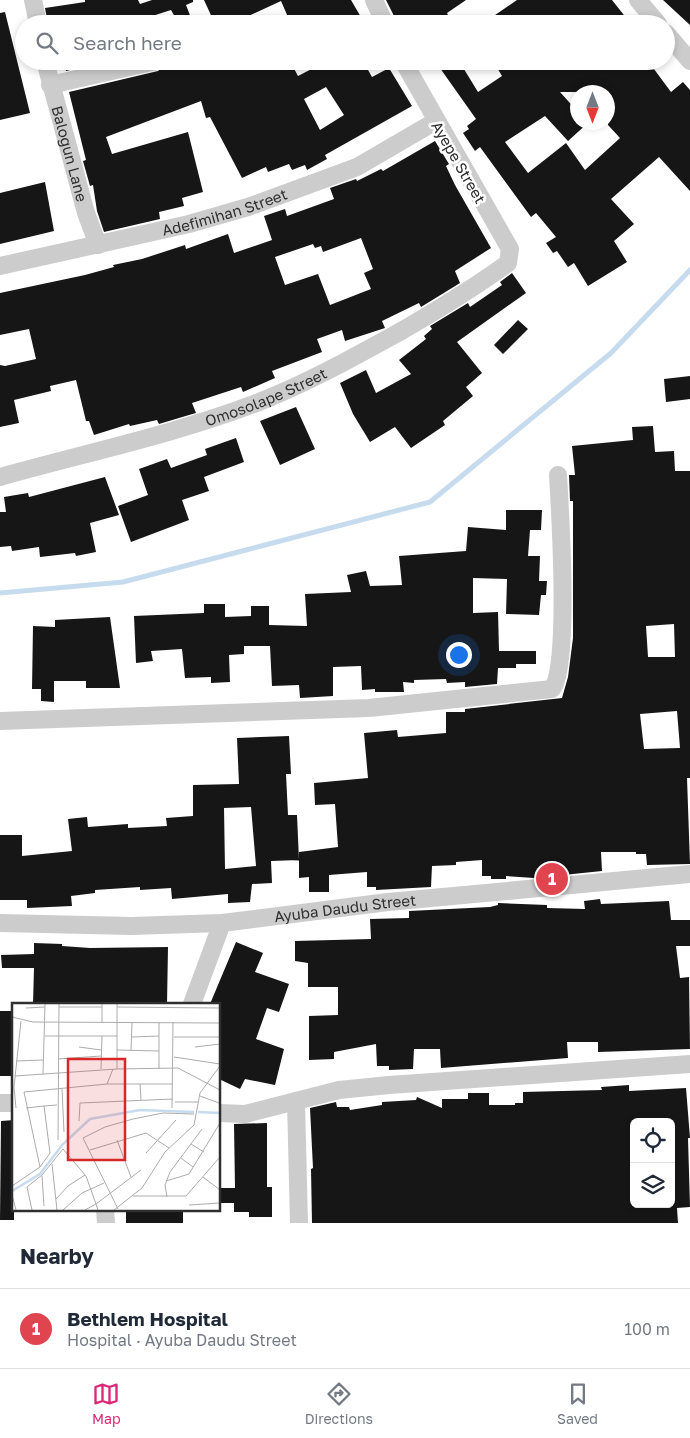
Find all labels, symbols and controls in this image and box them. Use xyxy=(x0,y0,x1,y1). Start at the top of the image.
search box xyxy=(15,15,675,70)
icon: search xyxy=(33,29,61,57)
text: Search here xyxy=(73,31,182,54)
north arrow xyxy=(570,85,615,130)
street label: Balogun Lane xyxy=(48,104,92,204)
street label: Ayepe Street xyxy=(428,118,490,206)
street label: Adefimihan Street xyxy=(160,184,289,239)
street label: Omosolape Street xyxy=(203,364,330,429)
your location xyxy=(446,642,472,668)
pin: 1 xyxy=(536,860,568,898)
street label: Ayuba Daudu Street xyxy=(273,890,417,925)
inset map xyxy=(12,1003,220,1210)
map controls xyxy=(630,1118,675,1208)
button: locate xyxy=(630,1118,675,1163)
button: layers xyxy=(630,1163,675,1208)
text: Nearby xyxy=(20,1243,94,1269)
text: Bethlem Hospital xyxy=(67,1307,228,1330)
text: 1 xyxy=(32,1319,40,1339)
text: 100 m xyxy=(624,1319,670,1339)
text: Hospital · Ayuba Daudu Street xyxy=(67,1330,297,1350)
tab: Map xyxy=(92,1380,121,1427)
tab: Directions xyxy=(305,1380,373,1427)
tab: Saved xyxy=(557,1380,598,1427)

